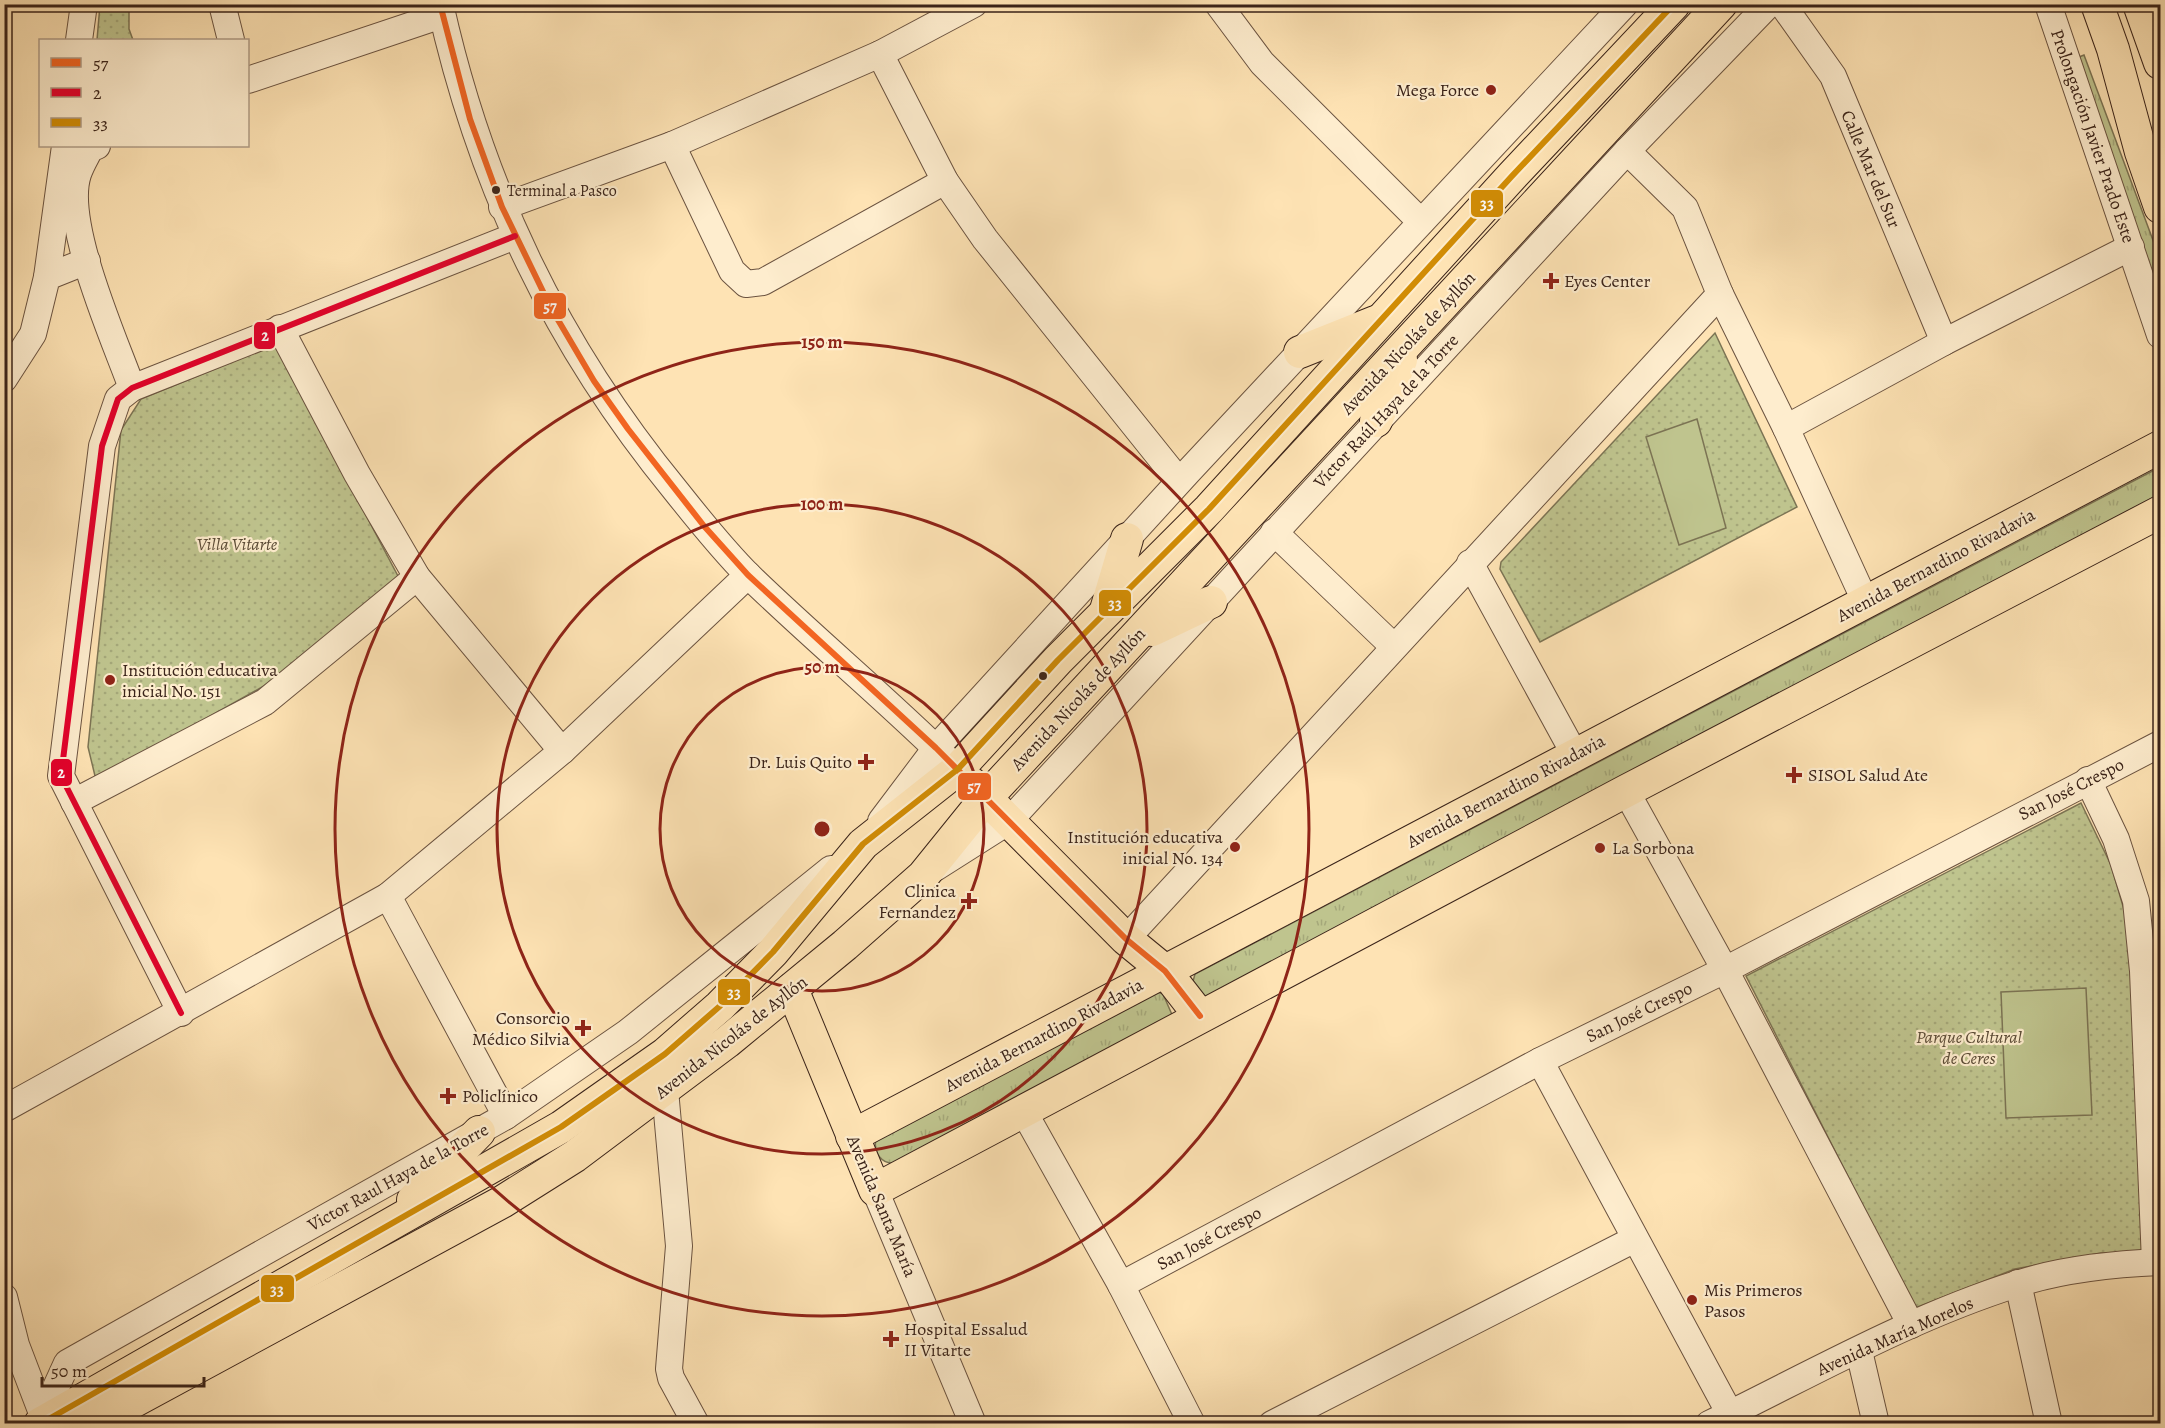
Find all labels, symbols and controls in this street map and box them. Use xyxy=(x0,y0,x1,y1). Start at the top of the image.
street label: Prolongación Javier Prado Este xyxy=(2045,26,2141,246)
legend xyxy=(39,39,249,147)
text: 57 xyxy=(93,51,109,75)
place label: Mega Force xyxy=(1396,78,1479,102)
text: 2 xyxy=(93,81,102,105)
marker: Mega Force xyxy=(1484,83,1498,97)
street label: Calle Mar del Sur xyxy=(1835,106,1907,232)
text: 33 xyxy=(93,111,108,135)
place label: Terminal a Pasco xyxy=(507,180,617,202)
marker: Terminal a Pasco xyxy=(490,184,502,196)
line badge: 33 xyxy=(1470,189,1504,218)
text: 33 xyxy=(1480,193,1494,215)
street label: Avenida Nicolás de Ayllón xyxy=(1335,266,1481,420)
place label: Eyes Center xyxy=(1564,269,1651,293)
marker: Eyes Center xyxy=(1542,272,1560,290)
line badge: 57 xyxy=(533,292,567,320)
text: 57 xyxy=(543,296,557,318)
line badge: 2 xyxy=(253,321,276,350)
text: 2 xyxy=(261,325,269,347)
street label: Víctor Raúl Haya de la Torre xyxy=(1307,329,1464,494)
text: 150 m xyxy=(801,330,843,354)
text: 100 m xyxy=(801,492,843,516)
street label: Avenida Bernardino Rivadavia xyxy=(1832,502,2040,628)
park label: Villa Vitarte xyxy=(197,532,278,556)
line badge: 33 xyxy=(1098,589,1132,617)
text: 33 xyxy=(1108,593,1122,615)
street label: Avenida Nicolás de Ayllón xyxy=(1005,622,1151,776)
text: 50 m xyxy=(805,655,839,679)
place label: Institución educativa inicial No. 151 xyxy=(122,658,278,703)
unlabelled marker xyxy=(1037,670,1049,682)
marker: Institución educativa inicial No. 151 xyxy=(103,673,117,687)
street label: Avenida Bernardino Rivadavia xyxy=(1402,728,1610,854)
place label: Dr. Luis Quito xyxy=(748,750,852,774)
street label: San José Crespo xyxy=(2014,752,2128,826)
marker: Dr. Luis Quito xyxy=(857,753,875,771)
line badge: 2 xyxy=(50,758,73,787)
text: 2 xyxy=(57,762,65,784)
place label: SISOL Salud Ate xyxy=(1808,763,1928,787)
marker: SISOL Salud Ate xyxy=(1785,766,1803,784)
line badge: 57 xyxy=(957,772,992,801)
text: 57 xyxy=(967,776,981,798)
centre of rings xyxy=(812,819,832,839)
place label: Institución educativa inicial No. 134 xyxy=(1067,825,1224,870)
place label: La Sorbona xyxy=(1612,836,1695,860)
marker: Institución educativa inicial No. 134 xyxy=(1228,840,1242,854)
marker: La Sorbona xyxy=(1593,841,1607,855)
place label: Clinica Fernandez xyxy=(879,879,957,924)
marker: Clinica Fernandez xyxy=(960,892,978,910)
street label: Avenida Nicolás de Ayllón xyxy=(649,970,812,1105)
street label: Avenida Bernardino Rivadavia xyxy=(940,972,1148,1098)
street label: San José Crespo xyxy=(1582,976,1696,1048)
line badge: 33 xyxy=(717,978,751,1006)
text: 33 xyxy=(727,982,741,1004)
place label: Consorcio Médico Silvia xyxy=(472,1006,571,1051)
marker: Consorcio Médico Silvia xyxy=(574,1019,592,1037)
park label: Parque Cultural de Ceres xyxy=(1916,1025,2023,1070)
place label: Policlínico xyxy=(462,1084,538,1108)
marker: Policlínico xyxy=(439,1087,457,1105)
street label: Victor Raul Haya de la Torre xyxy=(303,1117,493,1237)
street label: Avenida Santa María xyxy=(841,1131,923,1281)
street label: San José Crespo xyxy=(1152,1200,1266,1276)
line badge: 33 xyxy=(260,1274,295,1303)
place label: Mis Primeros Pasos xyxy=(1704,1278,1803,1323)
text: 33 xyxy=(270,1279,284,1301)
street label: Avenida María Morelos xyxy=(1812,1291,1977,1382)
marker: Mis Primeros Pasos xyxy=(1685,1293,1699,1307)
place label: Hospital Essalud II Vitarte xyxy=(904,1317,1028,1362)
marker: Hospital Essalud II Vitarte xyxy=(882,1330,900,1348)
scale bar xyxy=(42,1350,204,1388)
text: 50 m xyxy=(51,1359,87,1383)

